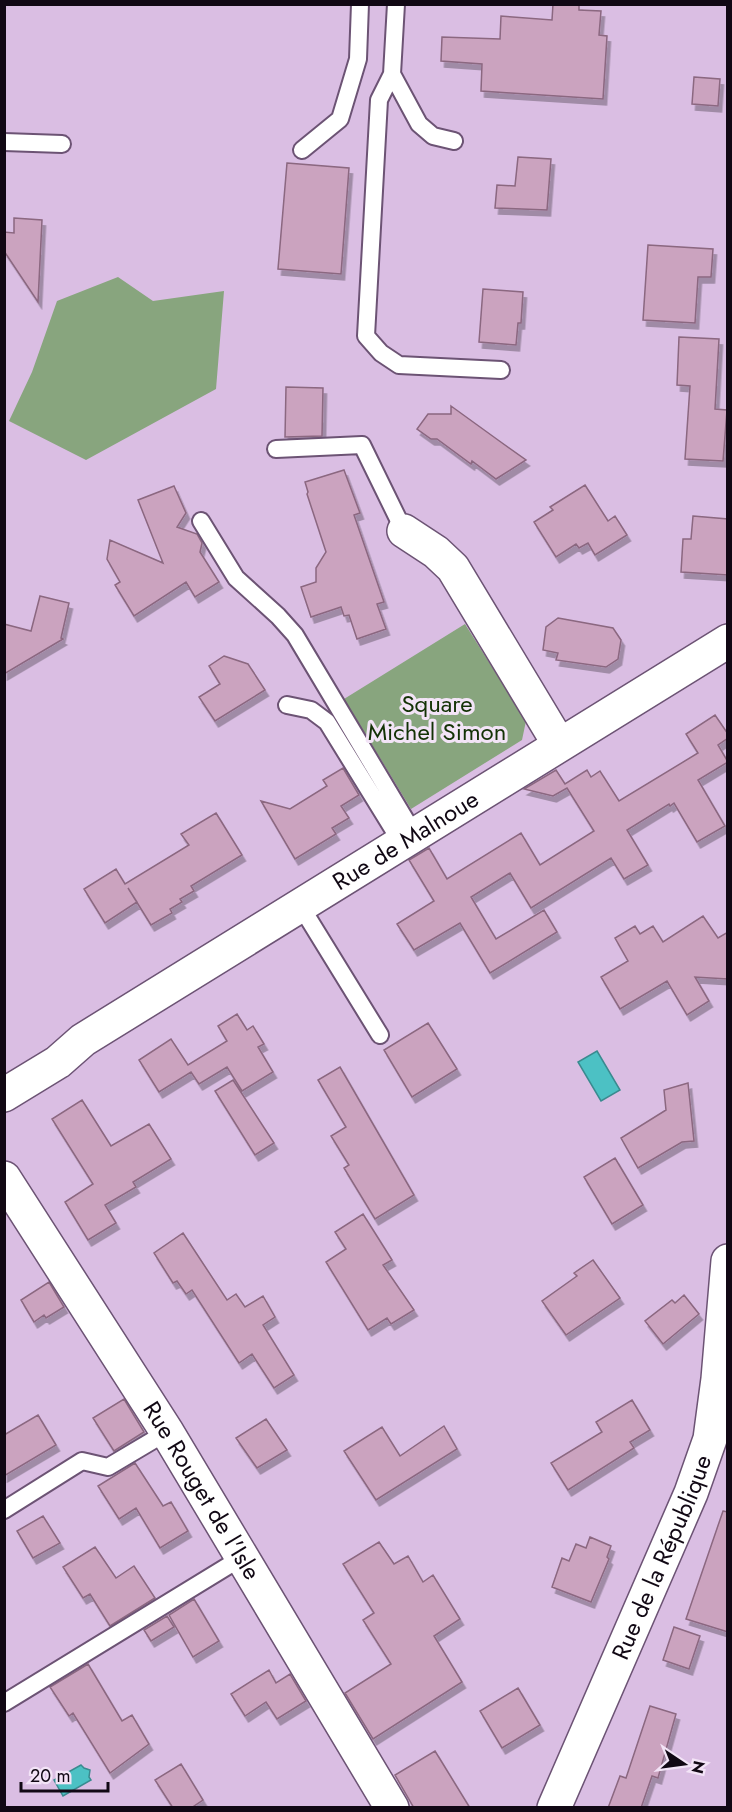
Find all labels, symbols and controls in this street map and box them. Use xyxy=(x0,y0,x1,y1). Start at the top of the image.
park label: Square Michel Simon xyxy=(368,686,506,749)
street label: Rue de Malnoue xyxy=(326,781,485,899)
street label: Rue Rouget de l'Isle xyxy=(135,1394,270,1586)
street label: Rue de la République xyxy=(603,1450,720,1665)
north arrow xyxy=(654,1734,714,1794)
scale bar xyxy=(21,1755,108,1793)
text: N xyxy=(685,1758,711,1776)
text: 20 m xyxy=(30,1763,70,1789)

